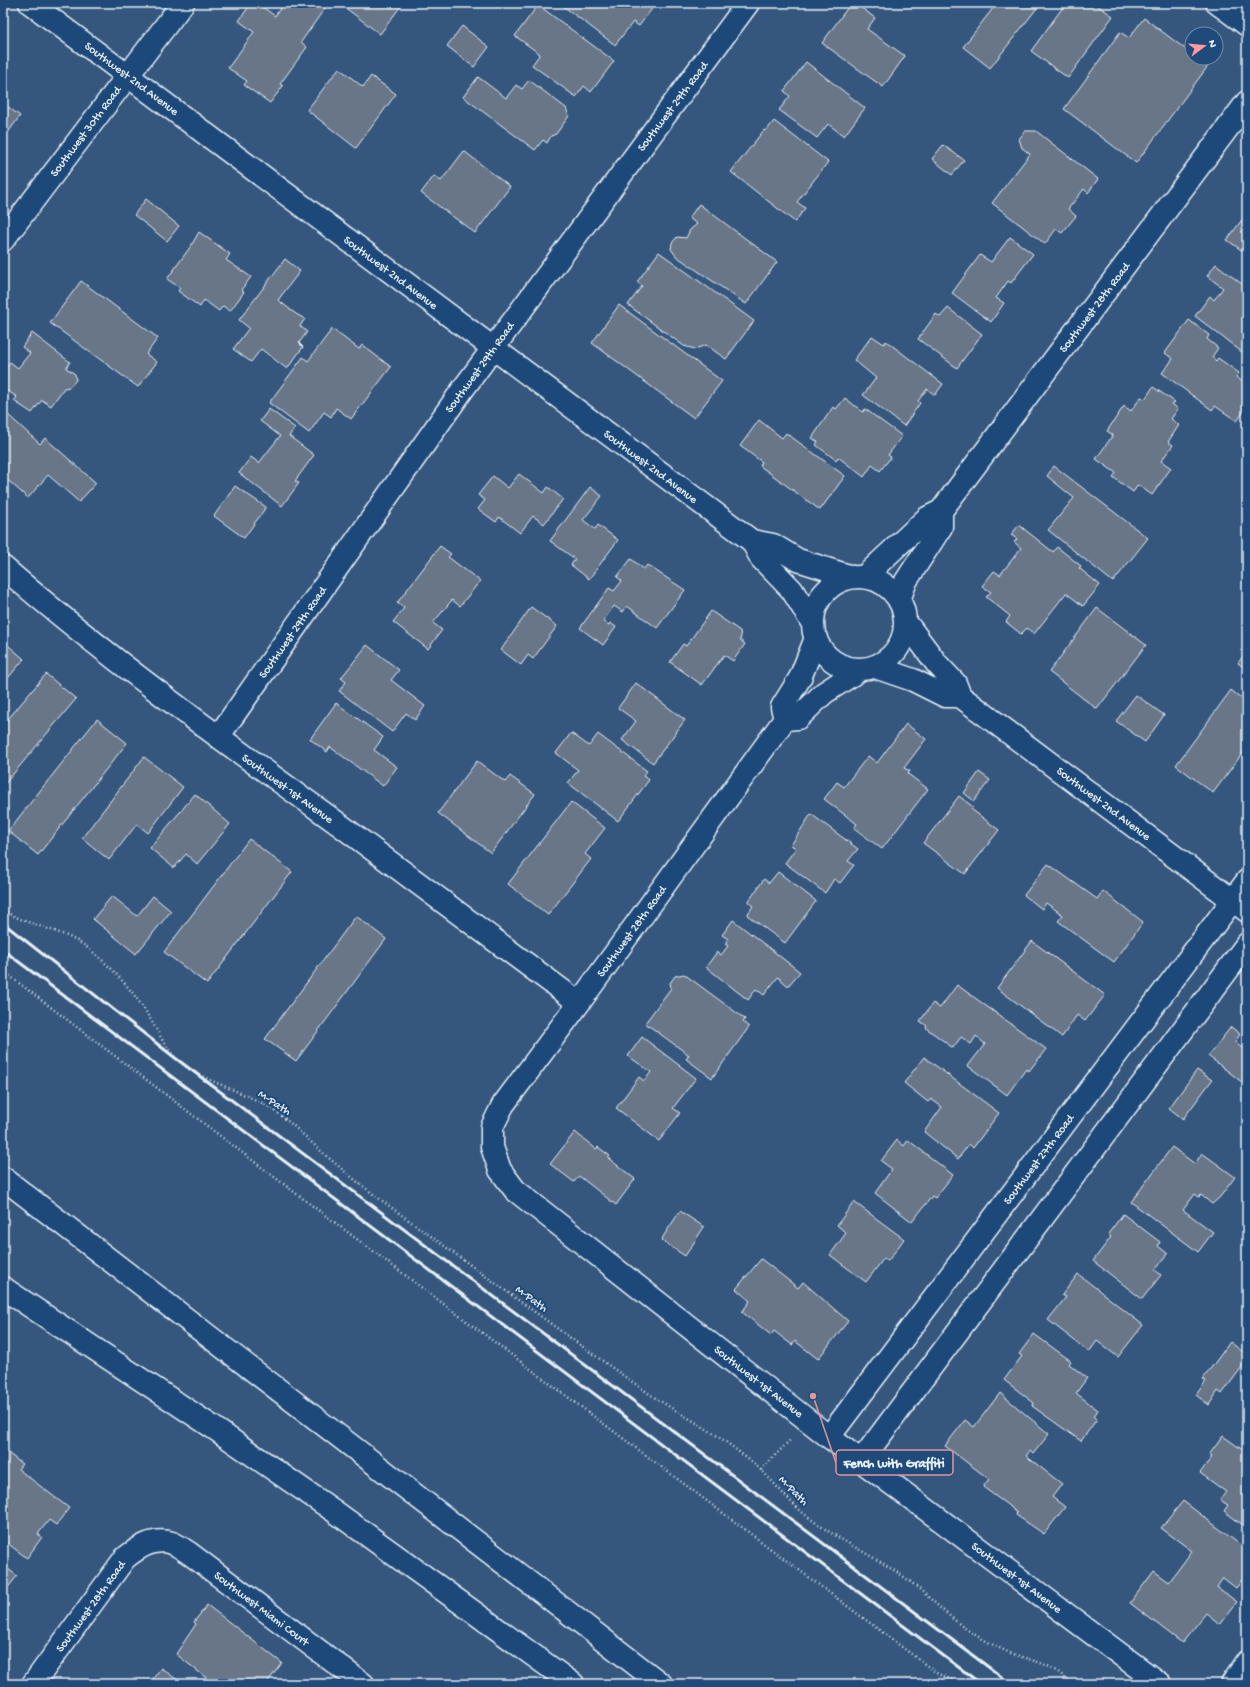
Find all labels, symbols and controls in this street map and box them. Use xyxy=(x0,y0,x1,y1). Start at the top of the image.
north arrow xyxy=(1184,26,1224,66)
text: N xyxy=(1205,39,1218,49)
street label: Southwest 2nd Avenue xyxy=(81,40,181,120)
street label: Southwest 29th Road xyxy=(635,59,712,155)
street label: Southwest 30th Road xyxy=(48,83,126,180)
street label: Southwest 2nd Avenue xyxy=(340,234,440,314)
street label: Southwest 28th Road xyxy=(1057,260,1135,356)
street label: Southwest 29th Road xyxy=(443,319,519,416)
street label: Southwest 2nd Avenue xyxy=(600,428,700,508)
street label: Southwest 29th Road xyxy=(257,584,331,682)
street label: Southwest 1st Avenue xyxy=(238,752,336,828)
street label: Southwest 2nd Avenue xyxy=(1053,765,1153,845)
street label: Southwest 28th Road xyxy=(595,883,671,980)
street label: M-Path xyxy=(255,1088,294,1120)
street label: Southwest 27th Road xyxy=(1001,1112,1079,1208)
street label: M-Path xyxy=(512,1283,550,1316)
street label: Southwest 1st Avenue xyxy=(710,1343,806,1422)
callout: Fench with Graffiti xyxy=(836,1450,953,1475)
text: Fench with Graffiti xyxy=(842,1456,945,1472)
street label: M-Path xyxy=(775,1473,811,1510)
street label: Southwest 1st Avenue xyxy=(968,1540,1064,1618)
street label: Southwest 28th Road xyxy=(54,1558,130,1655)
street label: Southwest Miami Court xyxy=(210,1569,312,1651)

